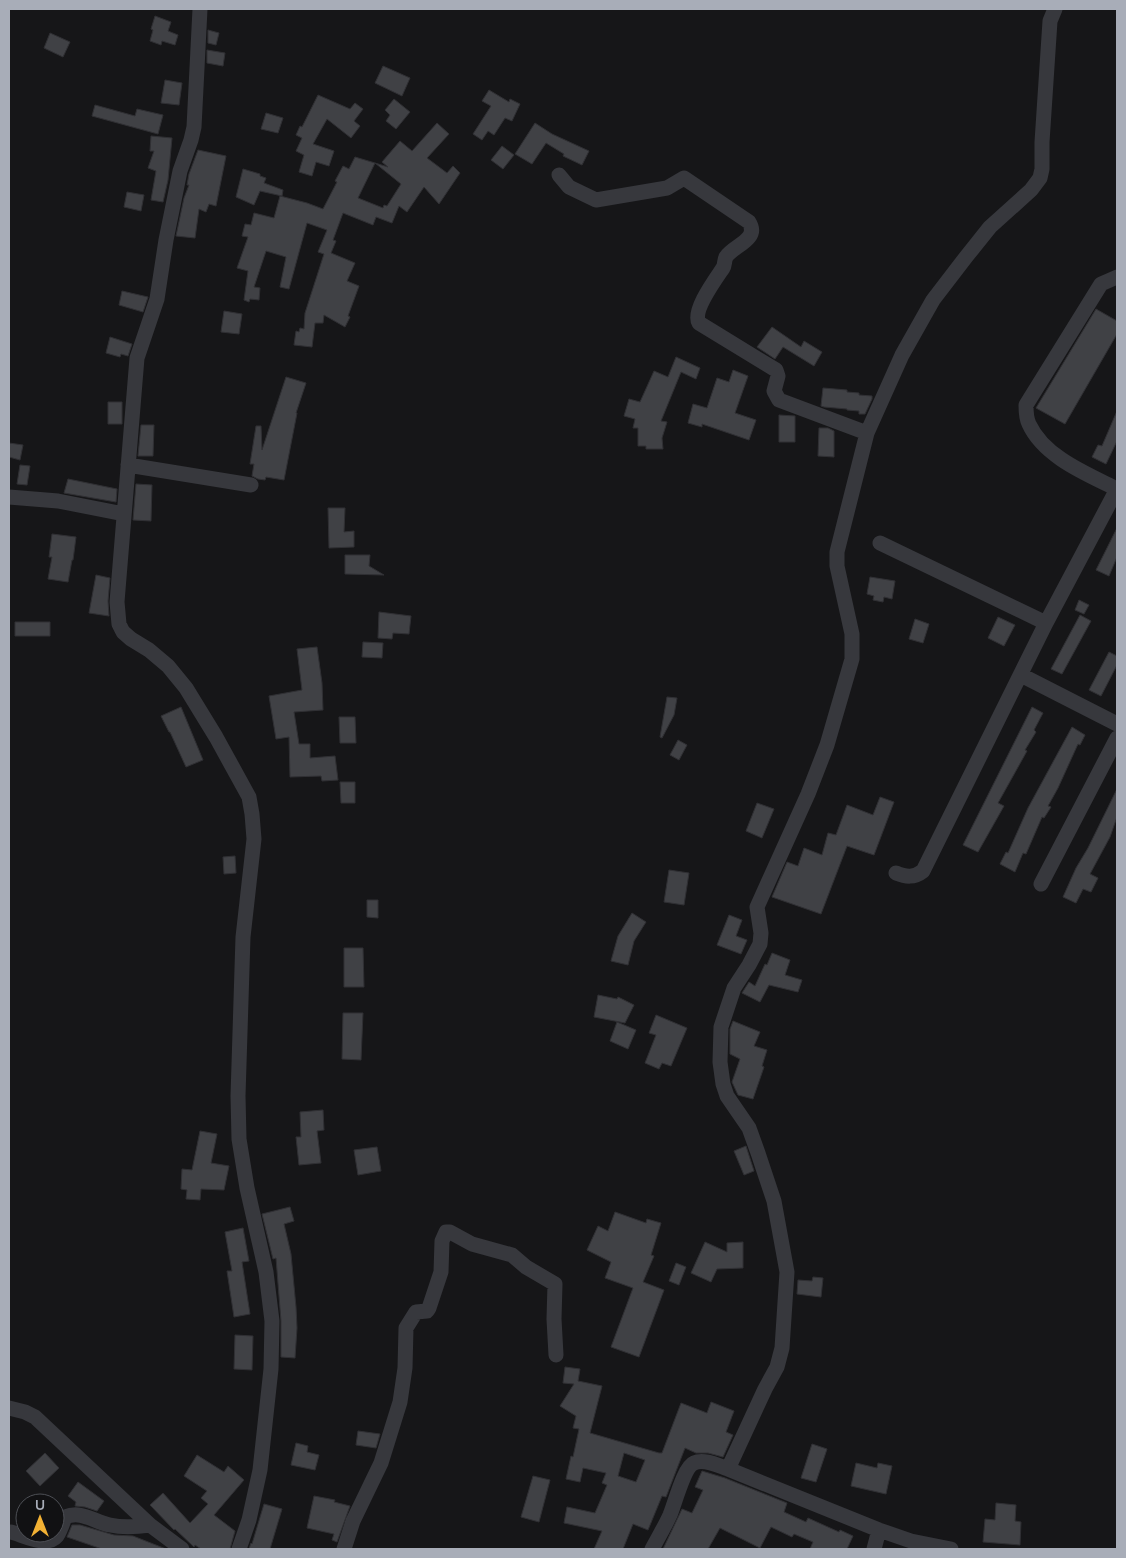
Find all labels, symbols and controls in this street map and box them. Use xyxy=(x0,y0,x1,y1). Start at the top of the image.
north arrow xyxy=(15,1493,65,1543)
text: U xyxy=(35,1495,45,1514)

